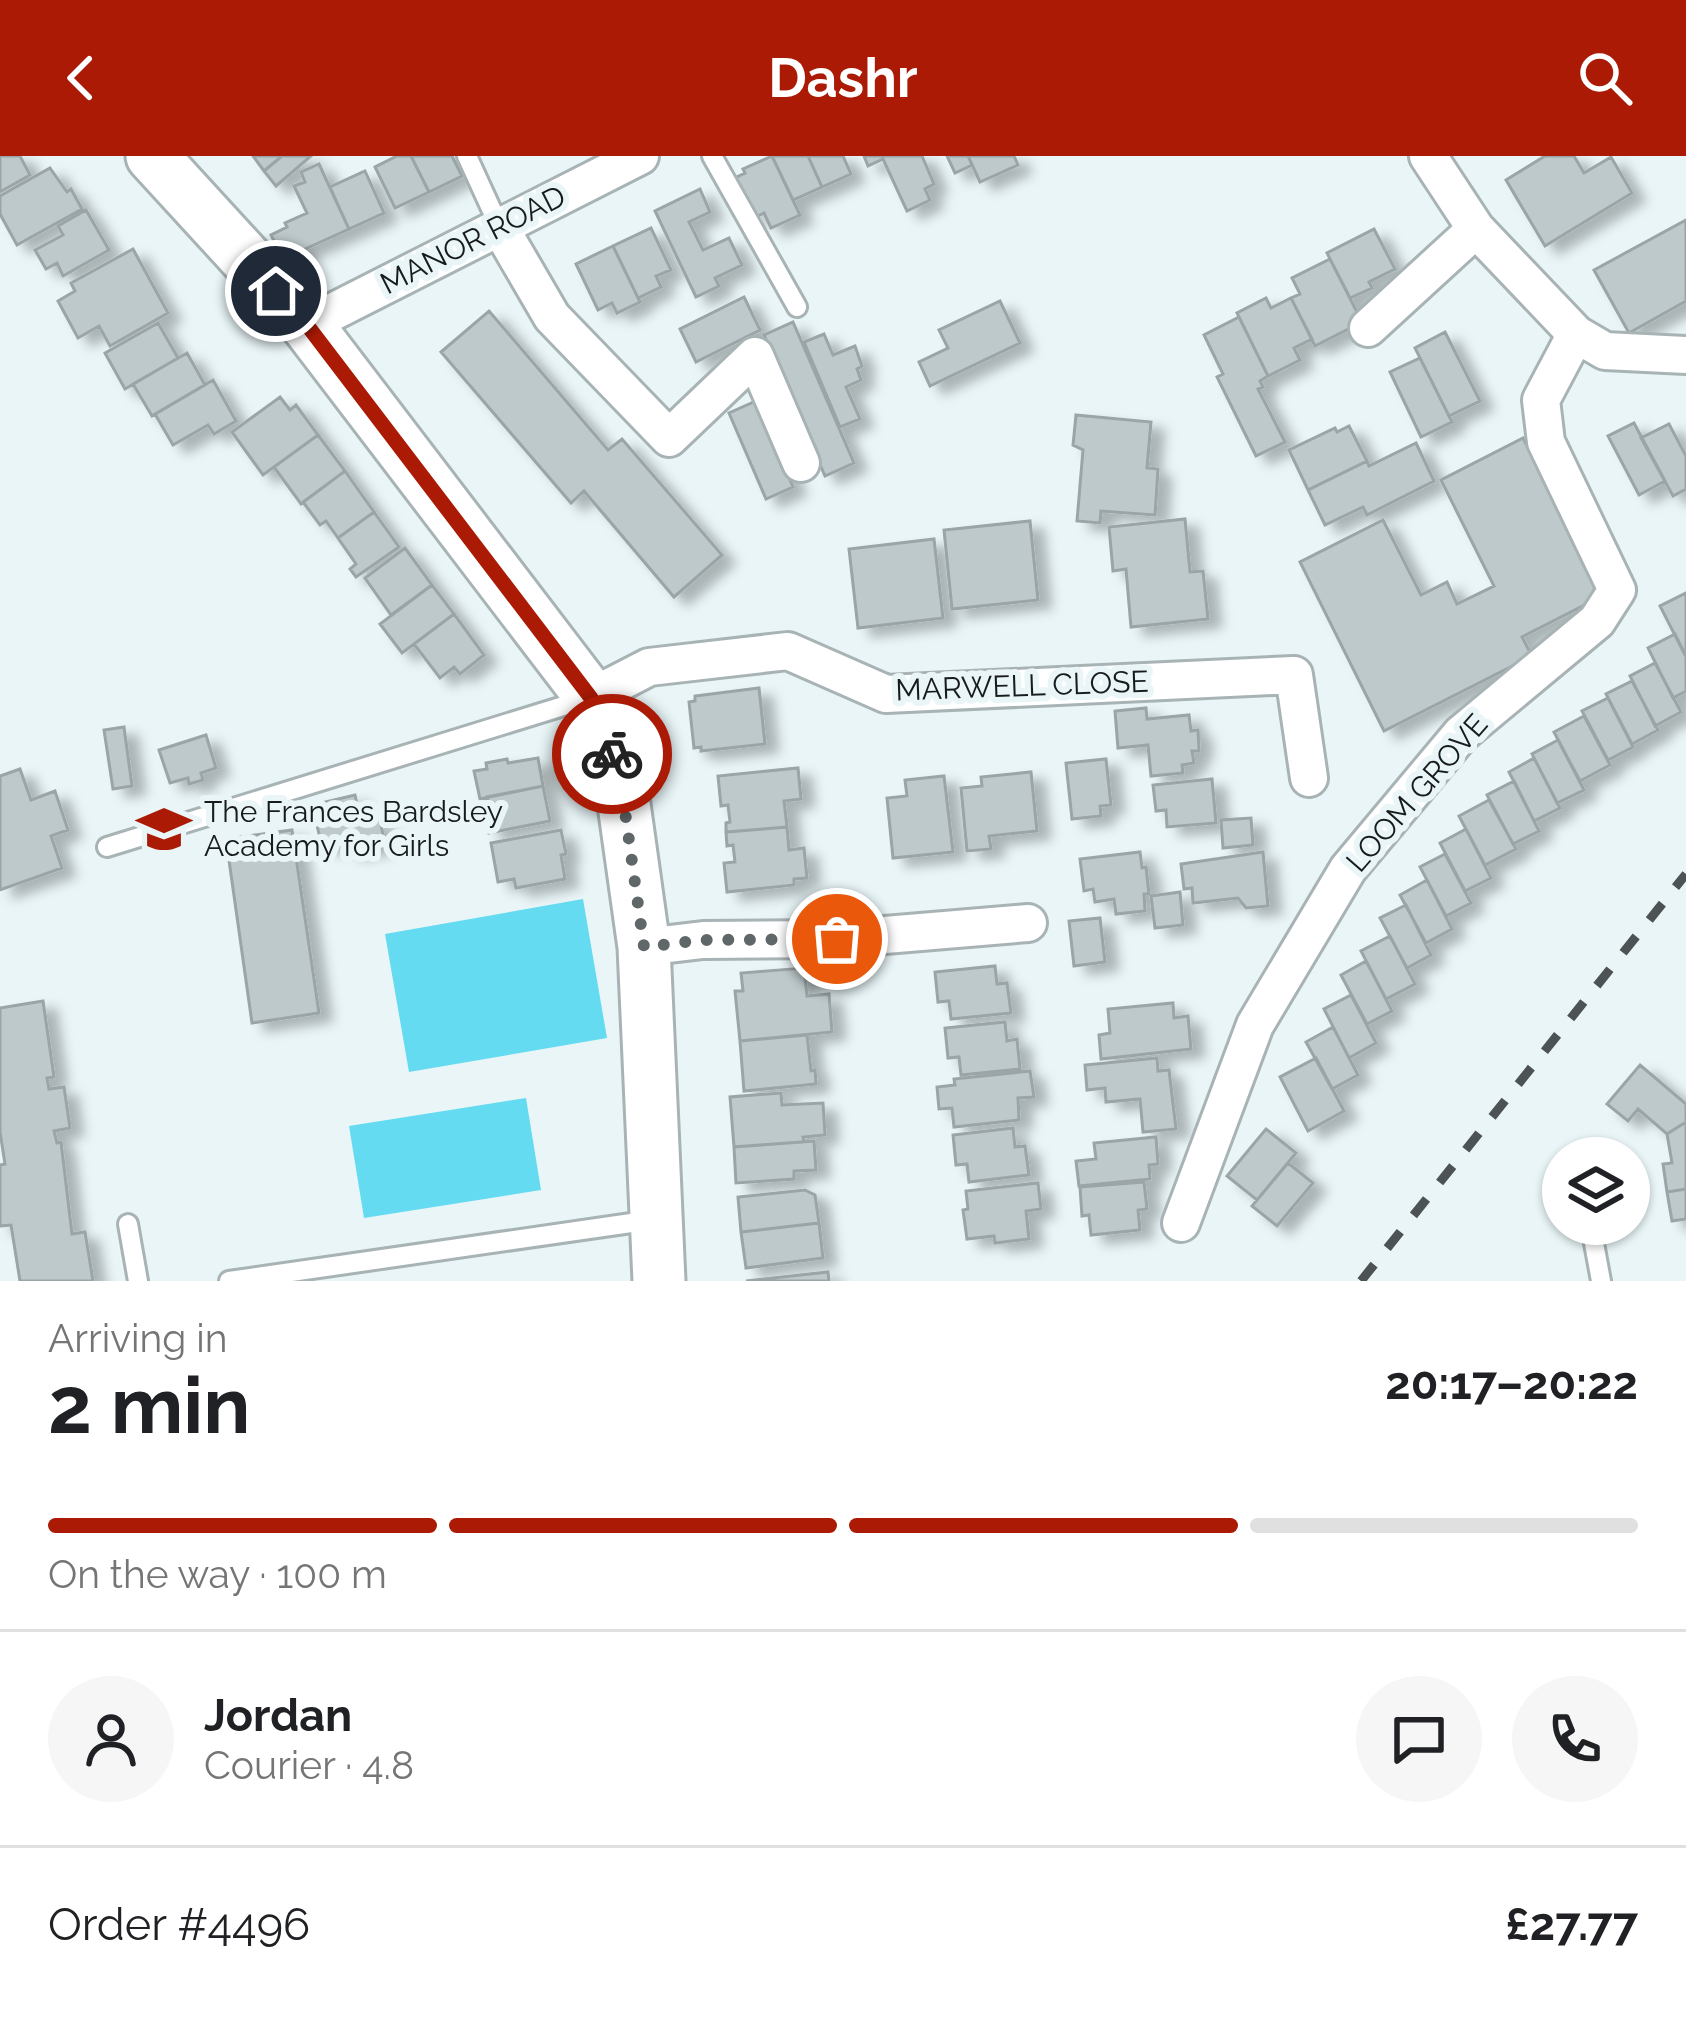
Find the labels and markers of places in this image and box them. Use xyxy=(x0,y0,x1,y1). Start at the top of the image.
pin xyxy=(225,240,327,342)
place label: The Frances Bardsley Academy for Girls xyxy=(204,794,503,863)
school or university icon: The Frances Bardsley Academy for Girls xyxy=(135,800,193,858)
pin xyxy=(786,888,888,990)

